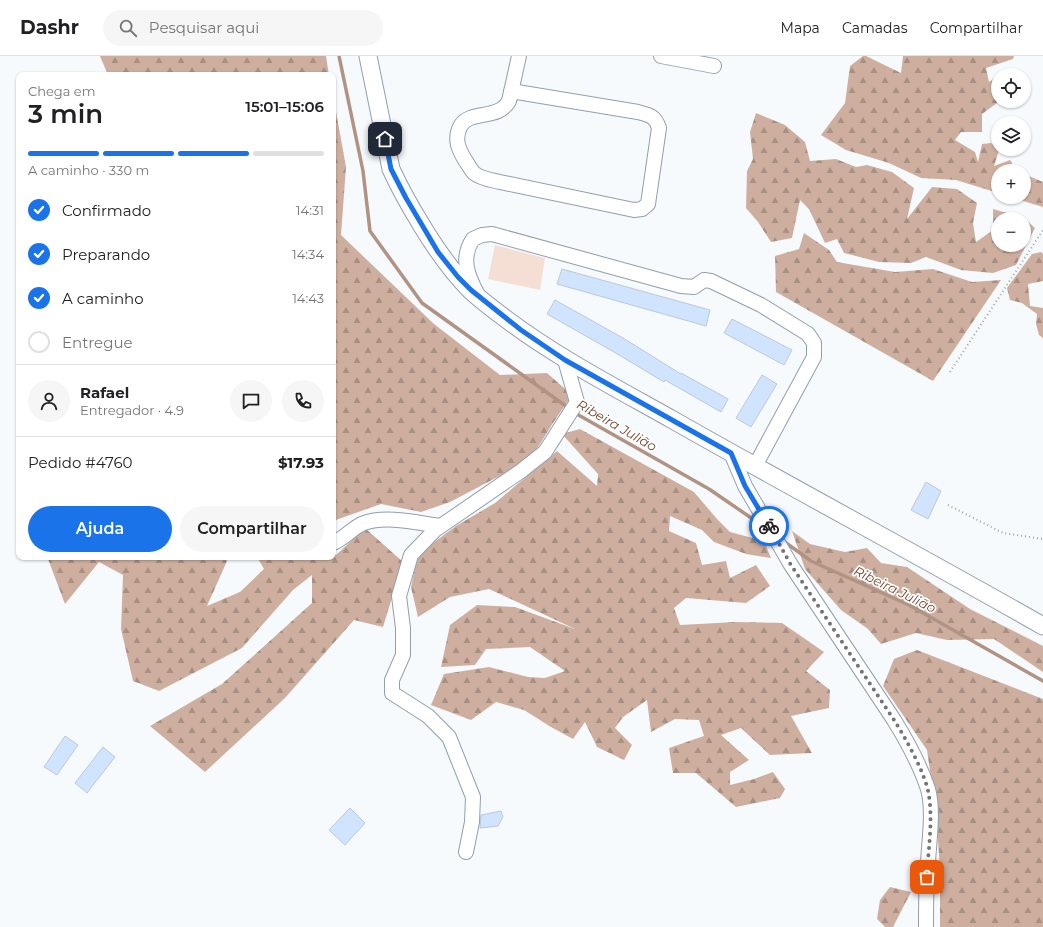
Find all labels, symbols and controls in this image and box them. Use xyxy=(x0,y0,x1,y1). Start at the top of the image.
search box xyxy=(103,10,383,46)
text: Dashr xyxy=(20,16,79,39)
icon: search xyxy=(117,17,139,39)
text: Pesquisar aqui xyxy=(149,18,259,37)
text: Mapa xyxy=(781,19,820,37)
text: Camadas xyxy=(842,19,908,37)
text: Compartilhar xyxy=(930,19,1023,37)
map controls xyxy=(991,68,1031,252)
button: locate xyxy=(991,68,1031,108)
text: Chega em xyxy=(28,83,95,99)
text: 15:01–15:06 xyxy=(245,97,324,116)
text: 3 min xyxy=(28,98,103,130)
button: layers xyxy=(991,116,1031,156)
pin xyxy=(368,122,402,156)
icon: home xyxy=(374,128,396,150)
text: A caminho · 330 m xyxy=(28,162,149,178)
button: + xyxy=(991,164,1031,204)
icon: check xyxy=(28,199,50,221)
text: Confirmado xyxy=(62,201,151,220)
text: 14:31 xyxy=(296,202,324,218)
button: − xyxy=(991,212,1031,252)
icon: check xyxy=(28,243,50,265)
text: Preparando xyxy=(62,245,150,264)
text: 14:34 xyxy=(292,246,324,262)
icon: check xyxy=(28,287,50,309)
text: A caminho xyxy=(62,289,144,308)
text: 14:43 xyxy=(292,290,324,306)
text: Entregue xyxy=(62,333,133,352)
button: person xyxy=(28,380,70,422)
button: chat xyxy=(230,380,272,422)
button: phone xyxy=(282,380,324,422)
text: Rafael xyxy=(80,383,129,402)
water label: Ribeira Julião xyxy=(574,396,660,454)
text: Entregador · 4.9 xyxy=(80,402,184,418)
text: Pedido #4760 xyxy=(28,453,133,472)
text: $17.93 xyxy=(278,453,324,472)
button: Ajuda xyxy=(28,506,172,552)
button: Compartilhar xyxy=(180,506,324,552)
courier xyxy=(749,506,789,546)
icon: bike xyxy=(758,515,780,537)
water label: Ribeira Julião xyxy=(851,562,939,616)
pin xyxy=(910,860,944,894)
icon: bag xyxy=(916,866,938,888)

